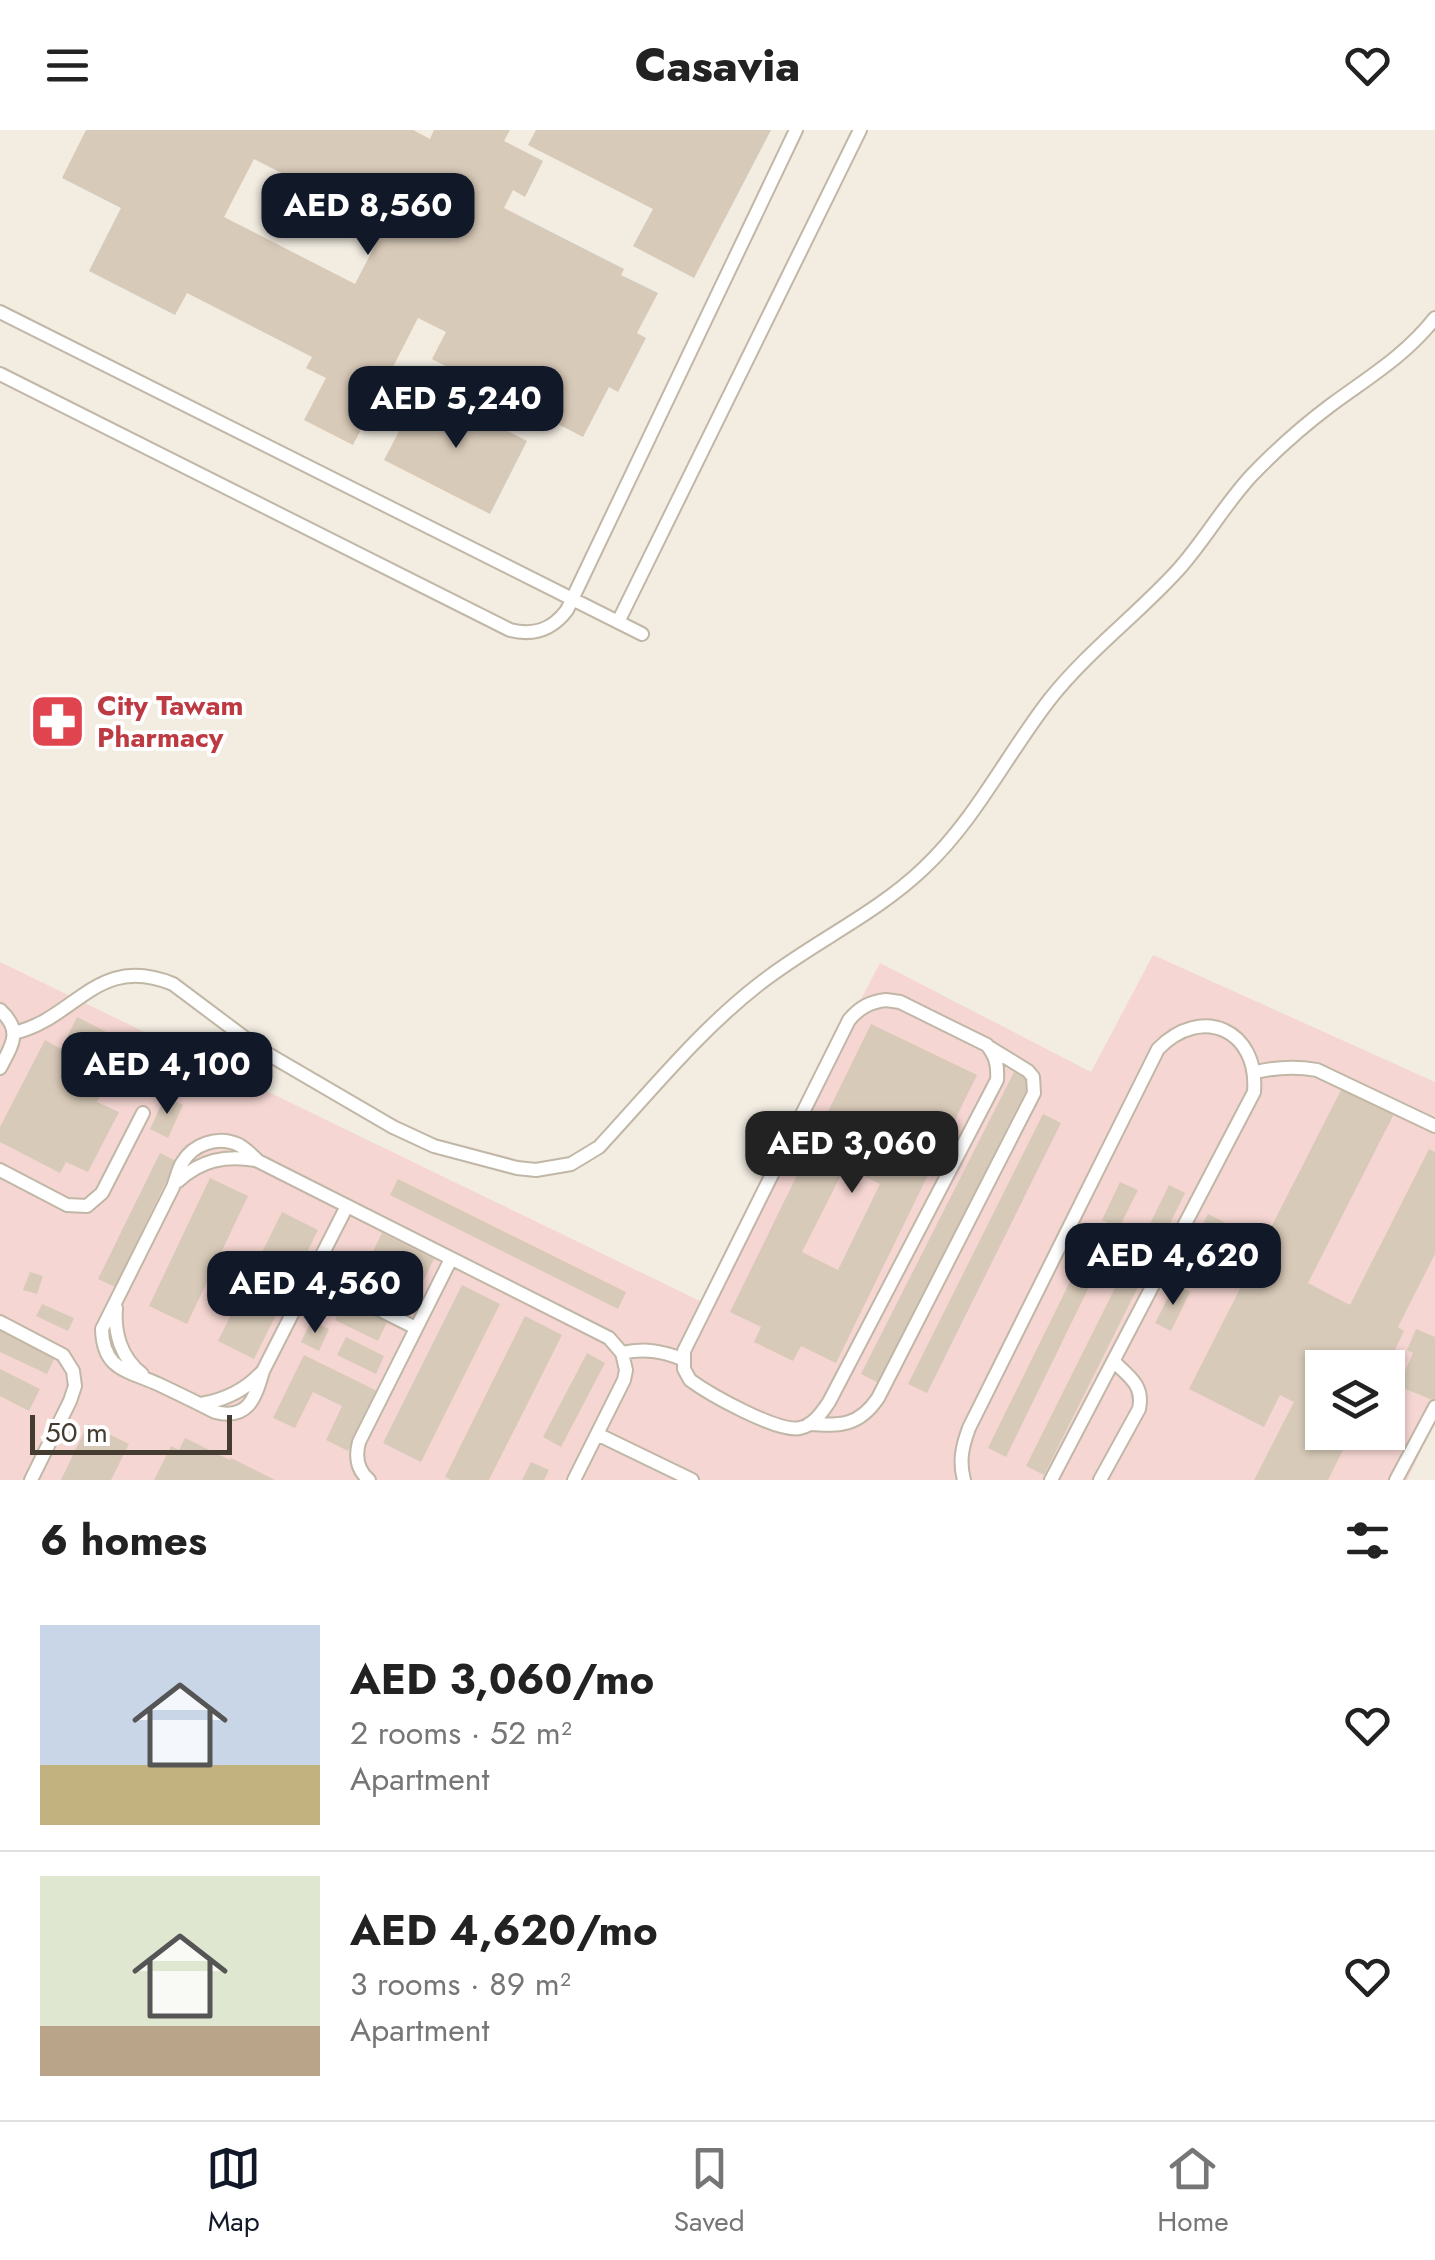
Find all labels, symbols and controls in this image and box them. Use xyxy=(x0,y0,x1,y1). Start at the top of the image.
text: Casavia xyxy=(635,33,800,98)
icon: menu xyxy=(40,38,95,93)
icon: heart xyxy=(1340,38,1395,93)
pin: AED 8,560 xyxy=(254,173,482,258)
text: AED 8,560 xyxy=(283,182,453,228)
pin: AED 5,240 xyxy=(342,366,570,451)
text: AED 5,240 xyxy=(370,375,542,421)
place label: City Tawam Pharmacy xyxy=(97,685,243,758)
pharmacy icon: City Tawam Pharmacy xyxy=(28,691,88,751)
pin: AED 4,100 xyxy=(53,1032,281,1117)
text: AED 4,100 xyxy=(83,1041,251,1087)
pin: AED 3,060 xyxy=(738,1111,966,1196)
text: AED 3,060 xyxy=(767,1120,937,1166)
pin: AED 4,620 xyxy=(1059,1223,1287,1308)
text: AED 4,620 xyxy=(1087,1232,1259,1278)
pin: AED 4,560 xyxy=(201,1251,429,1336)
text: AED 4,560 xyxy=(229,1260,401,1306)
map controls xyxy=(1305,1350,1405,1450)
button: layers xyxy=(1305,1350,1405,1450)
scale bar xyxy=(30,1410,232,1454)
text: 50 m xyxy=(45,1412,108,1453)
text: 6 homes xyxy=(40,1510,207,1571)
icon: filters xyxy=(1340,1513,1395,1568)
text: AED 3,060/mo xyxy=(350,1649,654,1710)
icon: home xyxy=(120,1665,240,1785)
icon: heart xyxy=(1340,1698,1395,1753)
text: 2 rooms · 52 m² xyxy=(350,1710,572,1756)
text: Apartment xyxy=(350,1756,489,1802)
text: AED 4,620/mo xyxy=(350,1900,658,1961)
icon: home xyxy=(120,1916,240,2036)
icon: heart xyxy=(1340,1949,1395,2004)
text: 3 rooms · 89 m² xyxy=(350,1961,571,2007)
text: Apartment xyxy=(350,2007,489,2053)
tab: Map xyxy=(206,2141,261,2242)
tab: Saved xyxy=(674,2141,745,2242)
tab: Home xyxy=(1157,2141,1229,2242)

